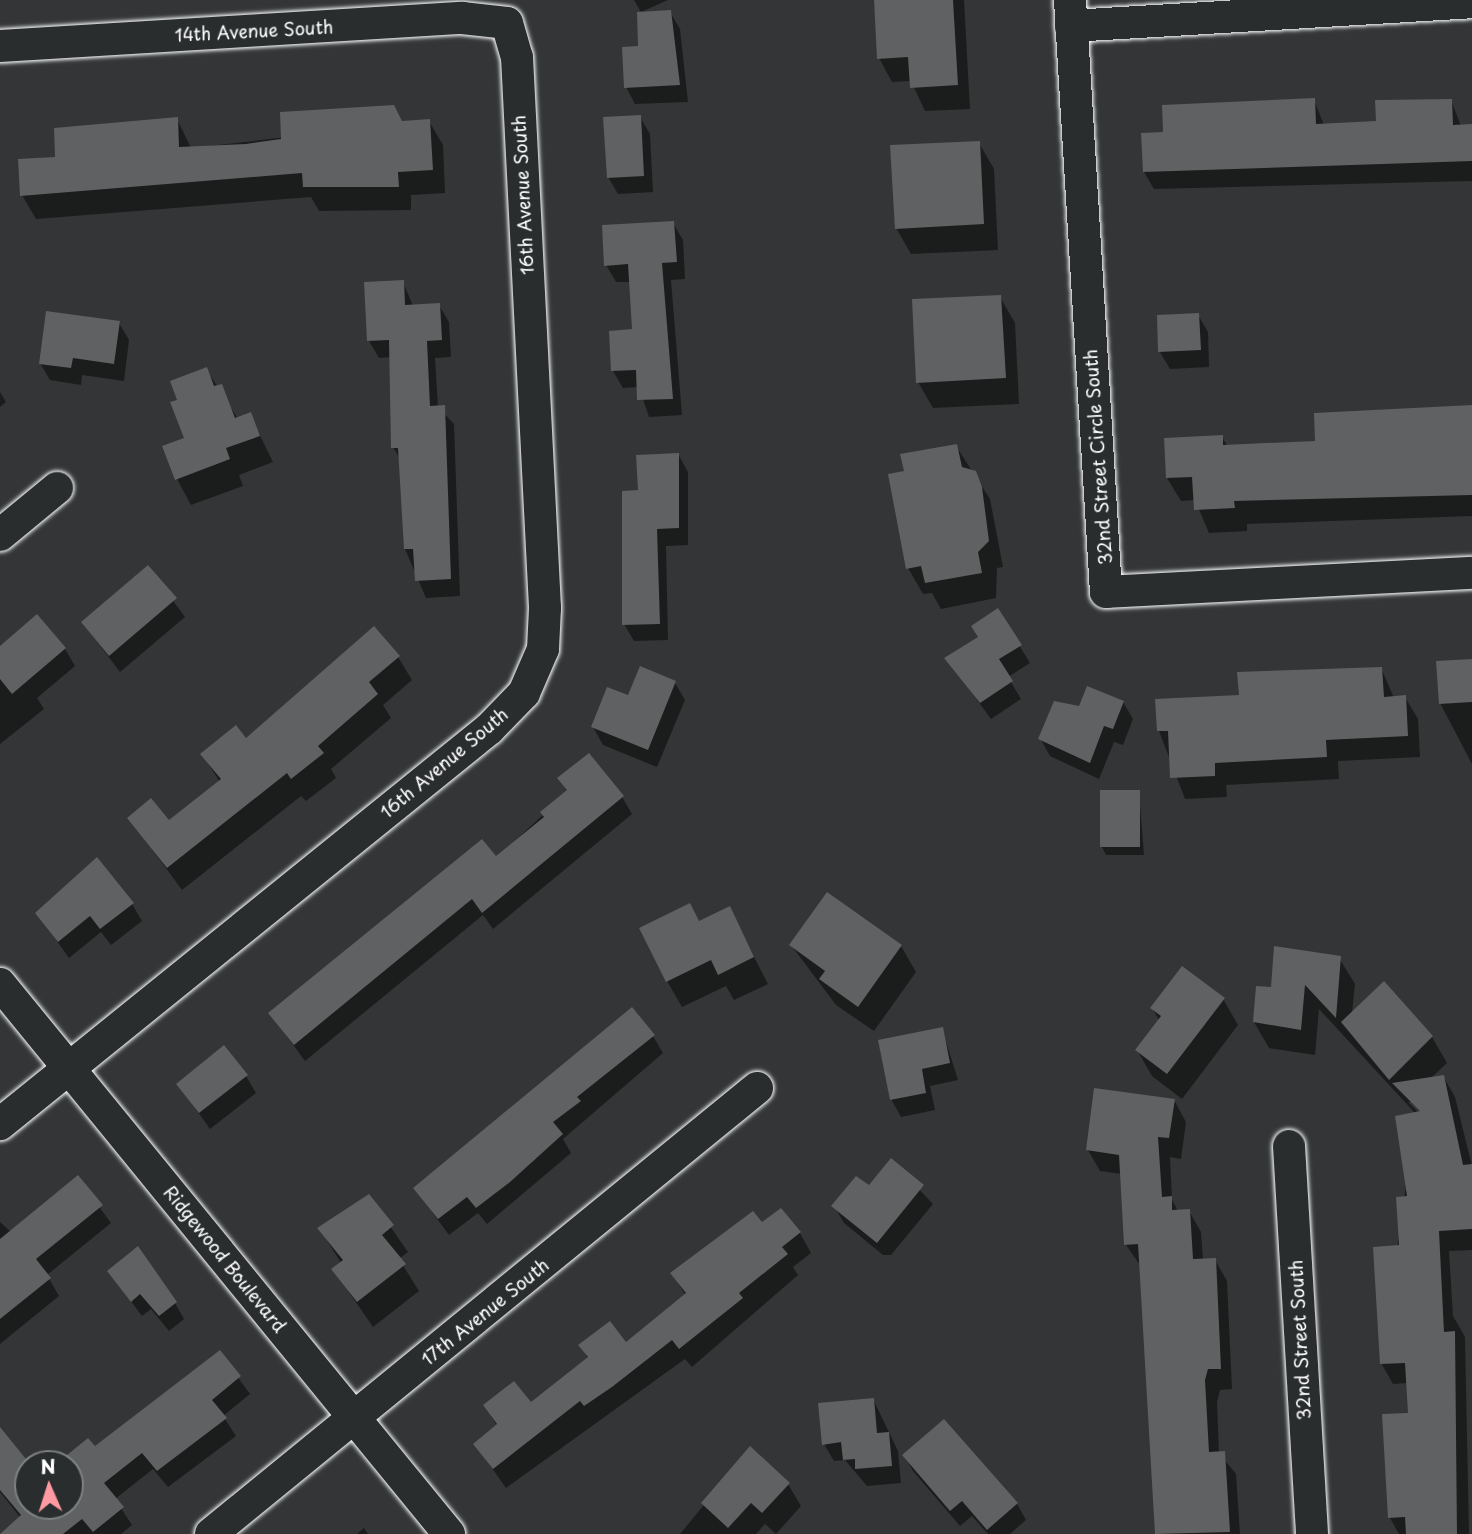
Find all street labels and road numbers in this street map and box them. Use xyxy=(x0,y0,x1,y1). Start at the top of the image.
street label: 14th Avenue South xyxy=(173,16,335,46)
street label: 16th Avenue South xyxy=(508,114,538,276)
street label: 32nd Street Circle South xyxy=(1080,348,1116,566)
street label: 16th Avenue South xyxy=(375,703,513,823)
street label: Ridgewood Boulevard xyxy=(159,1181,291,1337)
street label: 17th Avenue South xyxy=(417,1254,553,1370)
street label: 32nd Street South xyxy=(1285,1259,1315,1421)

